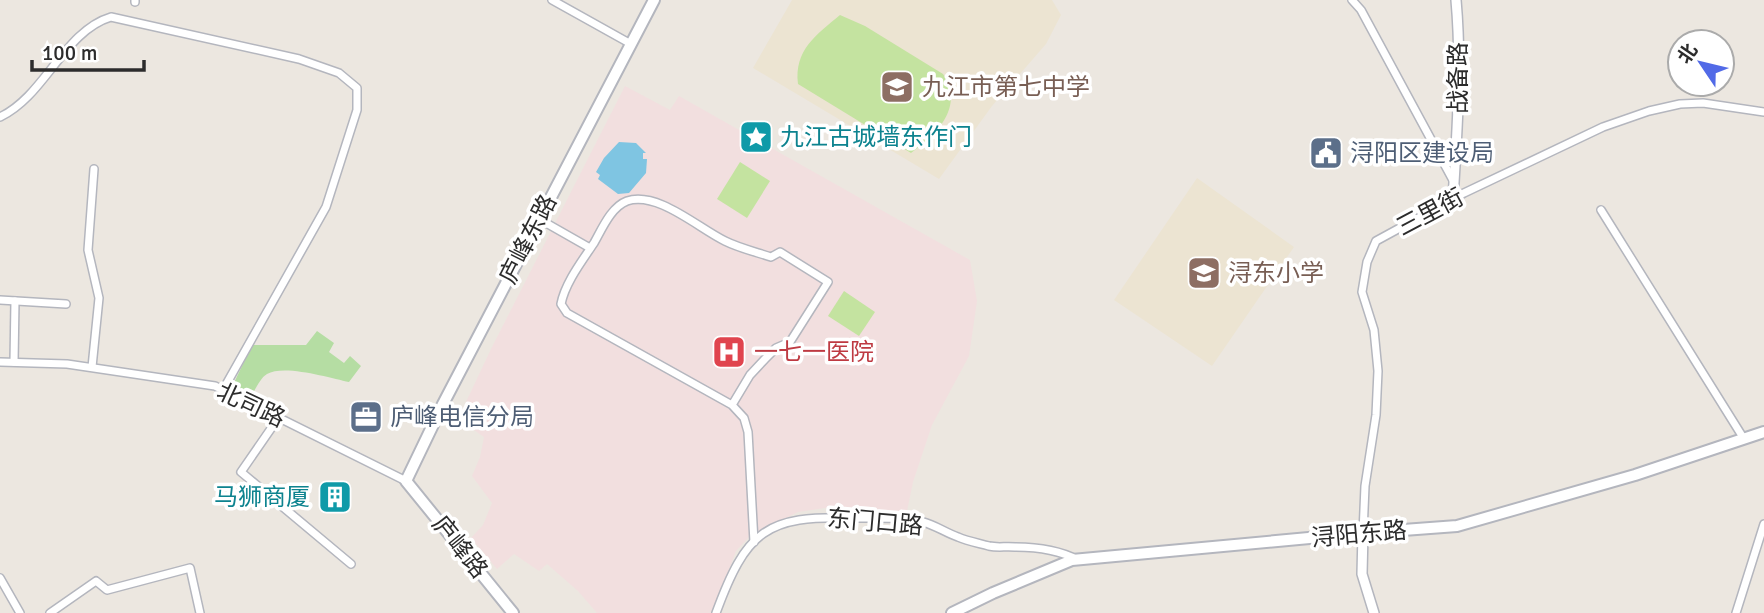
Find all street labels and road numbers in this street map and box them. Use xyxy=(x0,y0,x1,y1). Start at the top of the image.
street label: 战备路 xyxy=(1443,42,1473,114)
street label: 三里街 xyxy=(1391,182,1469,242)
street label: 庐峰东路 xyxy=(493,189,563,289)
street label: 北司路 xyxy=(212,376,290,434)
street label: 东门口路 xyxy=(826,503,924,541)
street label: 庐峰路 xyxy=(426,510,494,584)
street label: 浔阳东路 xyxy=(1310,515,1408,553)

